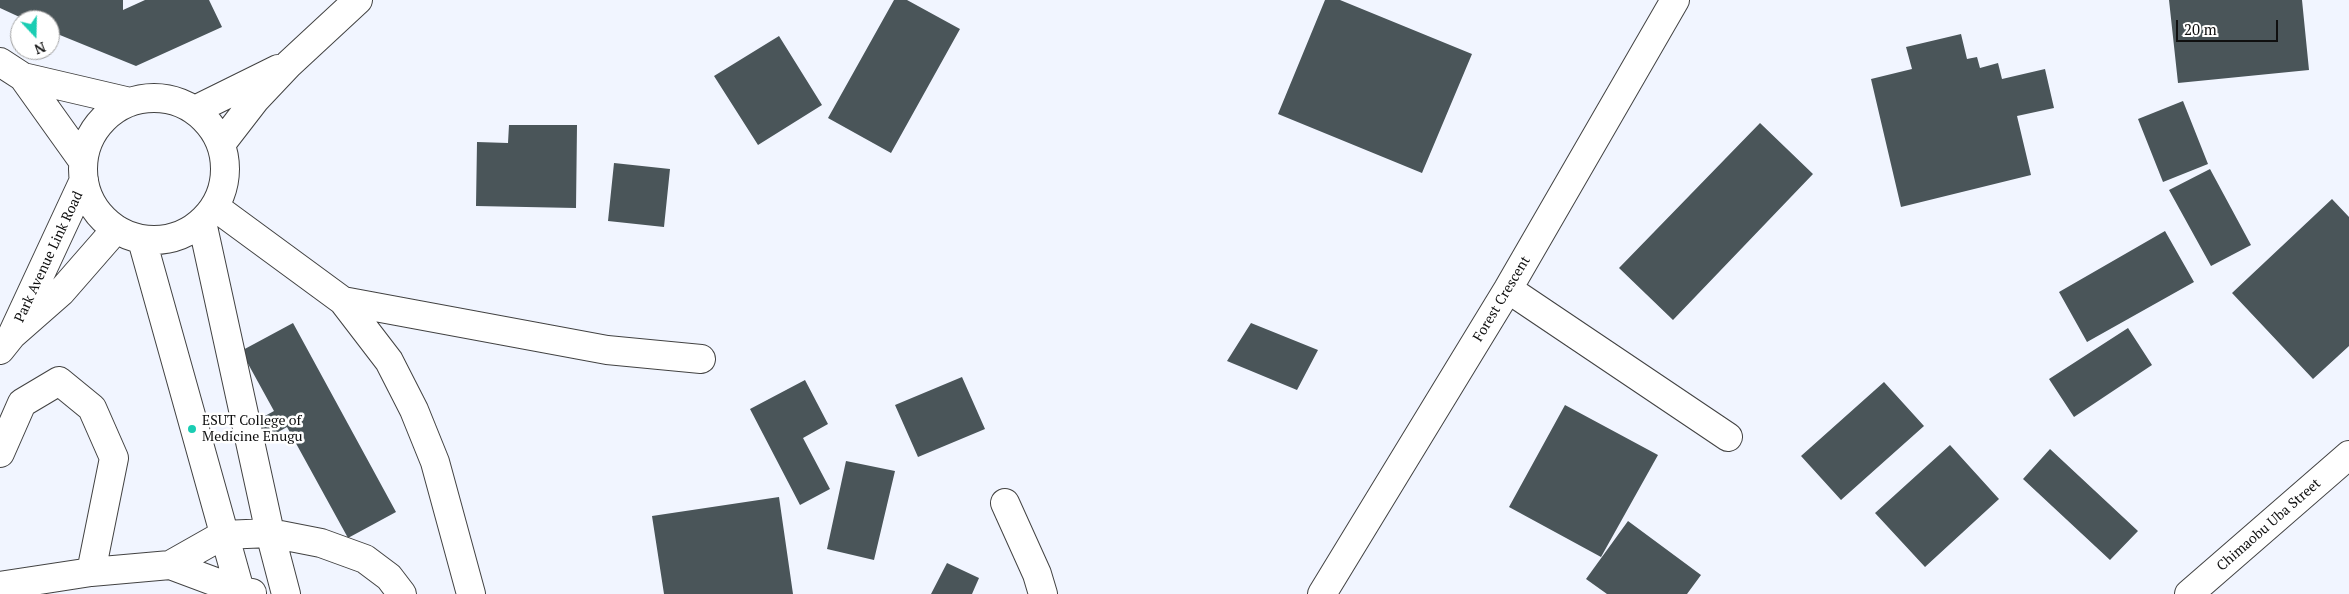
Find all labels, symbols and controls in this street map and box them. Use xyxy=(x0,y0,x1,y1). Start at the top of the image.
north arrow xyxy=(10,10,60,60)
scale bar xyxy=(2179,10,2282,42)
text: 20 m xyxy=(2184,19,2217,39)
text: N xyxy=(32,38,49,59)
street label: Park Avenue Link Road xyxy=(11,189,87,325)
street label: Forest Crescent xyxy=(1470,253,1534,345)
place label: ESUT College of Medicine Enugu xyxy=(202,413,303,446)
marker: ESUT College of Medicine Enugu xyxy=(186,423,198,435)
street label: Chimaobu Uba Street xyxy=(2214,475,2324,575)

